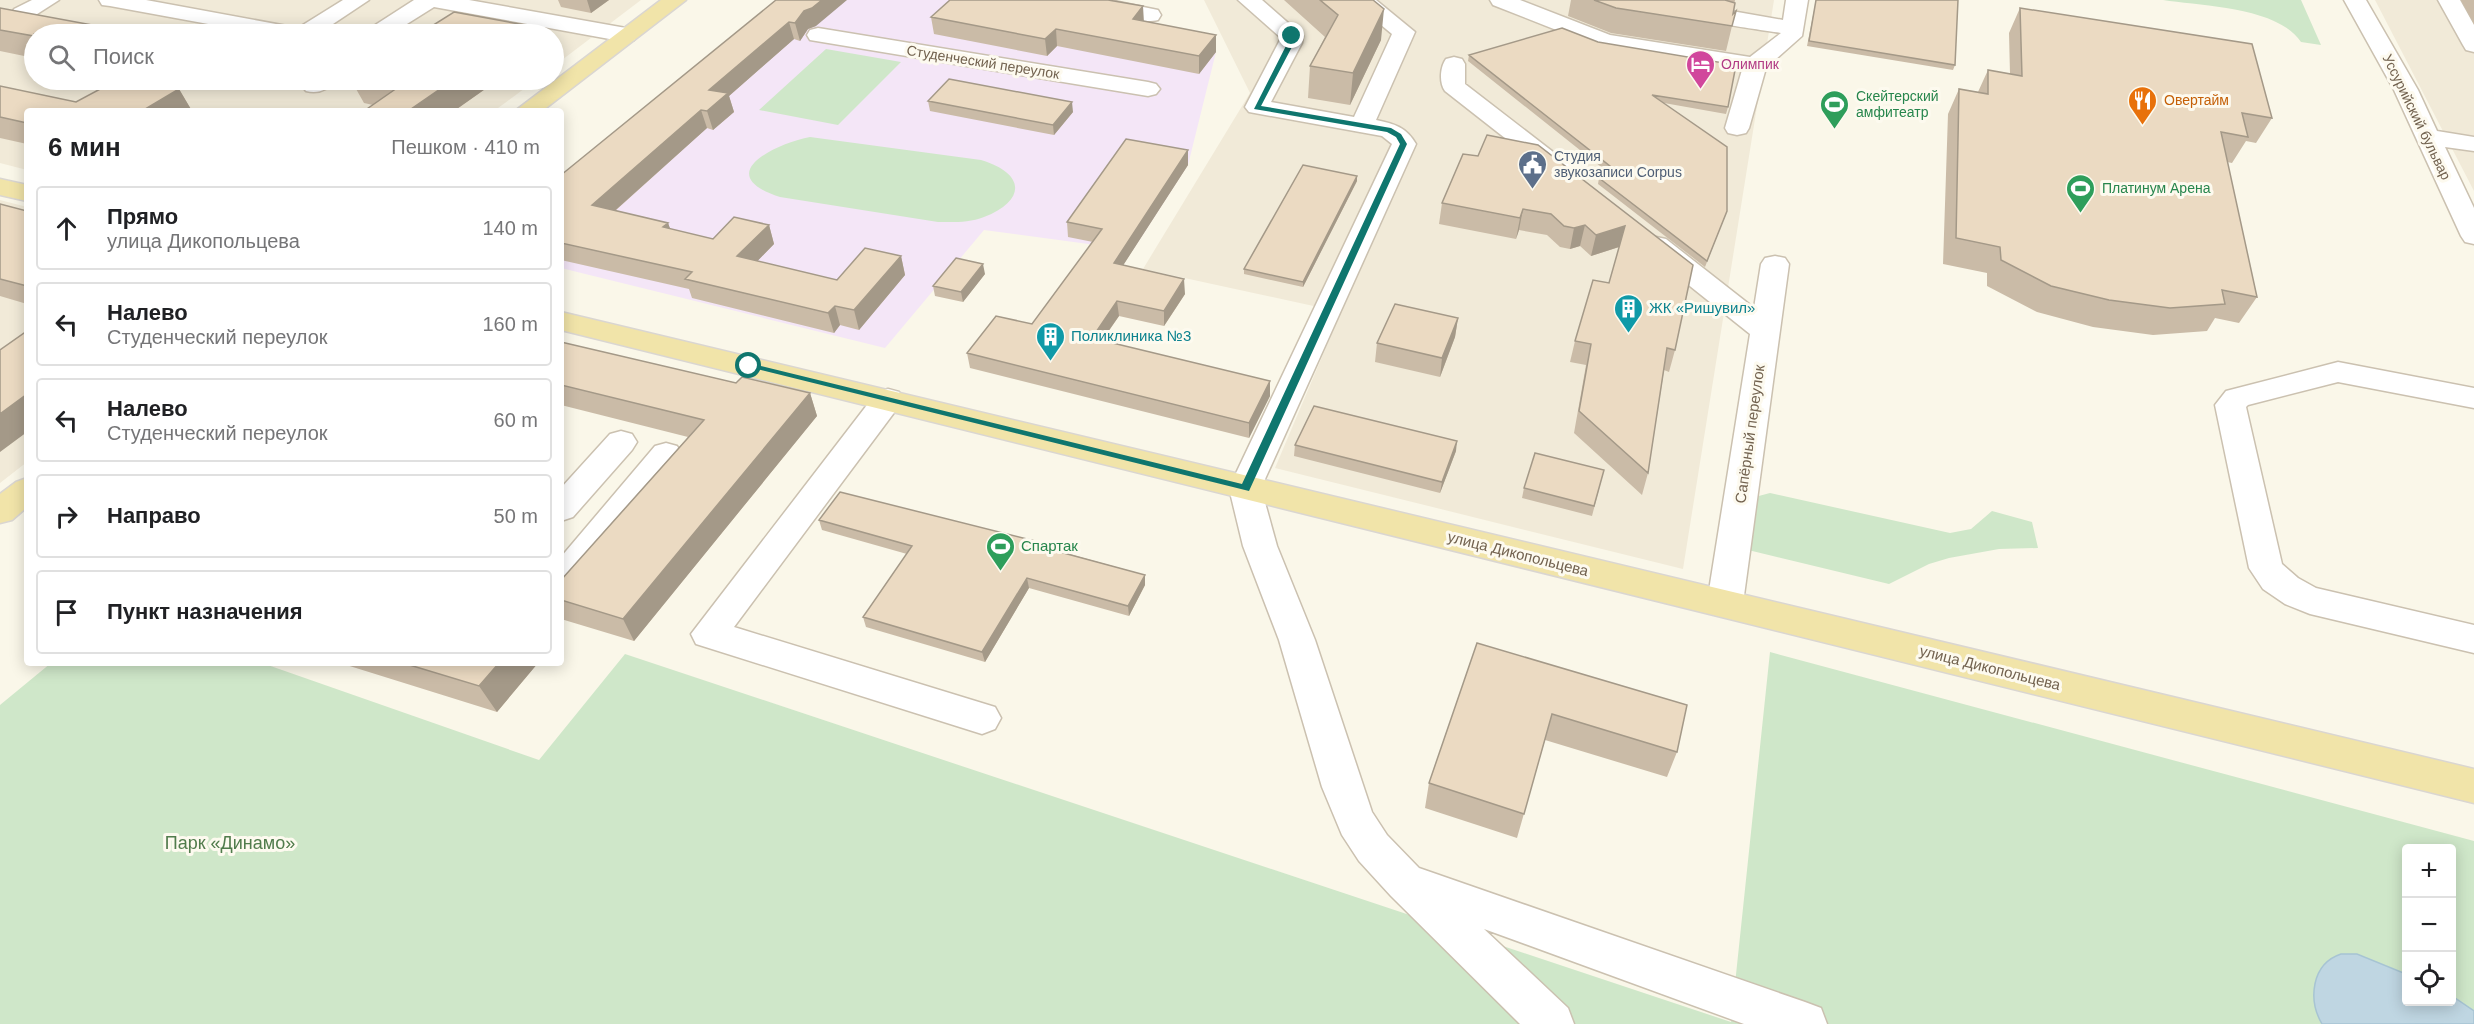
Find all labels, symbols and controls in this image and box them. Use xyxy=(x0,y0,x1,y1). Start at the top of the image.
route end xyxy=(1278,22,1304,48)
search box xyxy=(24,24,564,90)
icon: search xyxy=(45,41,78,74)
street label: Студенческий переулок xyxy=(906,42,1061,82)
text: Поиск xyxy=(93,44,154,69)
hotel icon: Олимпик xyxy=(1684,48,1716,90)
street label: Уссурийский бульвар xyxy=(2380,52,2454,183)
place label: Олимпик xyxy=(1721,56,1780,72)
restaurant icon: Овертайм xyxy=(2127,84,2159,126)
sports icon: Скейтерский амфитеатр xyxy=(1819,88,1851,130)
place label: Скейтерский амфитеатр xyxy=(1856,88,1939,120)
place label: Овертайм xyxy=(2164,92,2229,108)
text: 6 мин xyxy=(48,132,121,162)
text: Пешком · 410 m xyxy=(391,136,540,158)
public building icon: Студия звукозаписи Corpus xyxy=(1517,148,1549,190)
place label: Студия звукозаписи Corpus xyxy=(1554,148,1682,180)
sports icon: Платинум Арена xyxy=(2065,172,2097,214)
place label: Платинум Арена xyxy=(2102,180,2211,196)
text: Прямо xyxy=(107,204,178,229)
icon: ahead xyxy=(50,212,83,245)
text: 140 m xyxy=(482,217,538,239)
text: улица Дикопольцева xyxy=(107,230,300,252)
building icon: ЖК «Ришувил» xyxy=(1612,292,1644,334)
place label: ЖК «Ришувил» xyxy=(1649,299,1755,316)
text: Налево xyxy=(107,300,188,325)
icon: left xyxy=(50,308,83,341)
text: 160 m xyxy=(482,313,538,335)
building icon: Поликлиника №3 xyxy=(1034,320,1066,362)
text: Студенческий переулок xyxy=(107,326,328,348)
place label: Поликлиника №3 xyxy=(1071,327,1191,344)
route start xyxy=(735,352,761,378)
street label: Сапёрный переулок xyxy=(1731,363,1768,504)
text: Налево xyxy=(107,396,188,421)
icon: left xyxy=(50,404,83,437)
text: 60 m xyxy=(494,409,538,431)
text: Студенческий переулок xyxy=(107,422,328,444)
icon: right xyxy=(50,500,83,533)
text: Направо xyxy=(107,503,201,528)
text: 50 m xyxy=(494,505,538,527)
street label: улица Дикопольцева xyxy=(1446,528,1591,579)
sports icon: Спартак xyxy=(984,530,1016,572)
place label: Спартак xyxy=(1021,537,1078,554)
icon: arrive xyxy=(50,596,83,629)
text: Пункт назначения xyxy=(107,599,303,624)
street label: улица Дикопольцева xyxy=(1918,642,2063,693)
park label: Парк «Динамо» xyxy=(165,833,295,853)
map controls xyxy=(2402,844,2456,1006)
button: + xyxy=(2402,844,2456,898)
button: − xyxy=(2402,898,2456,952)
button: locate xyxy=(2402,952,2456,1006)

